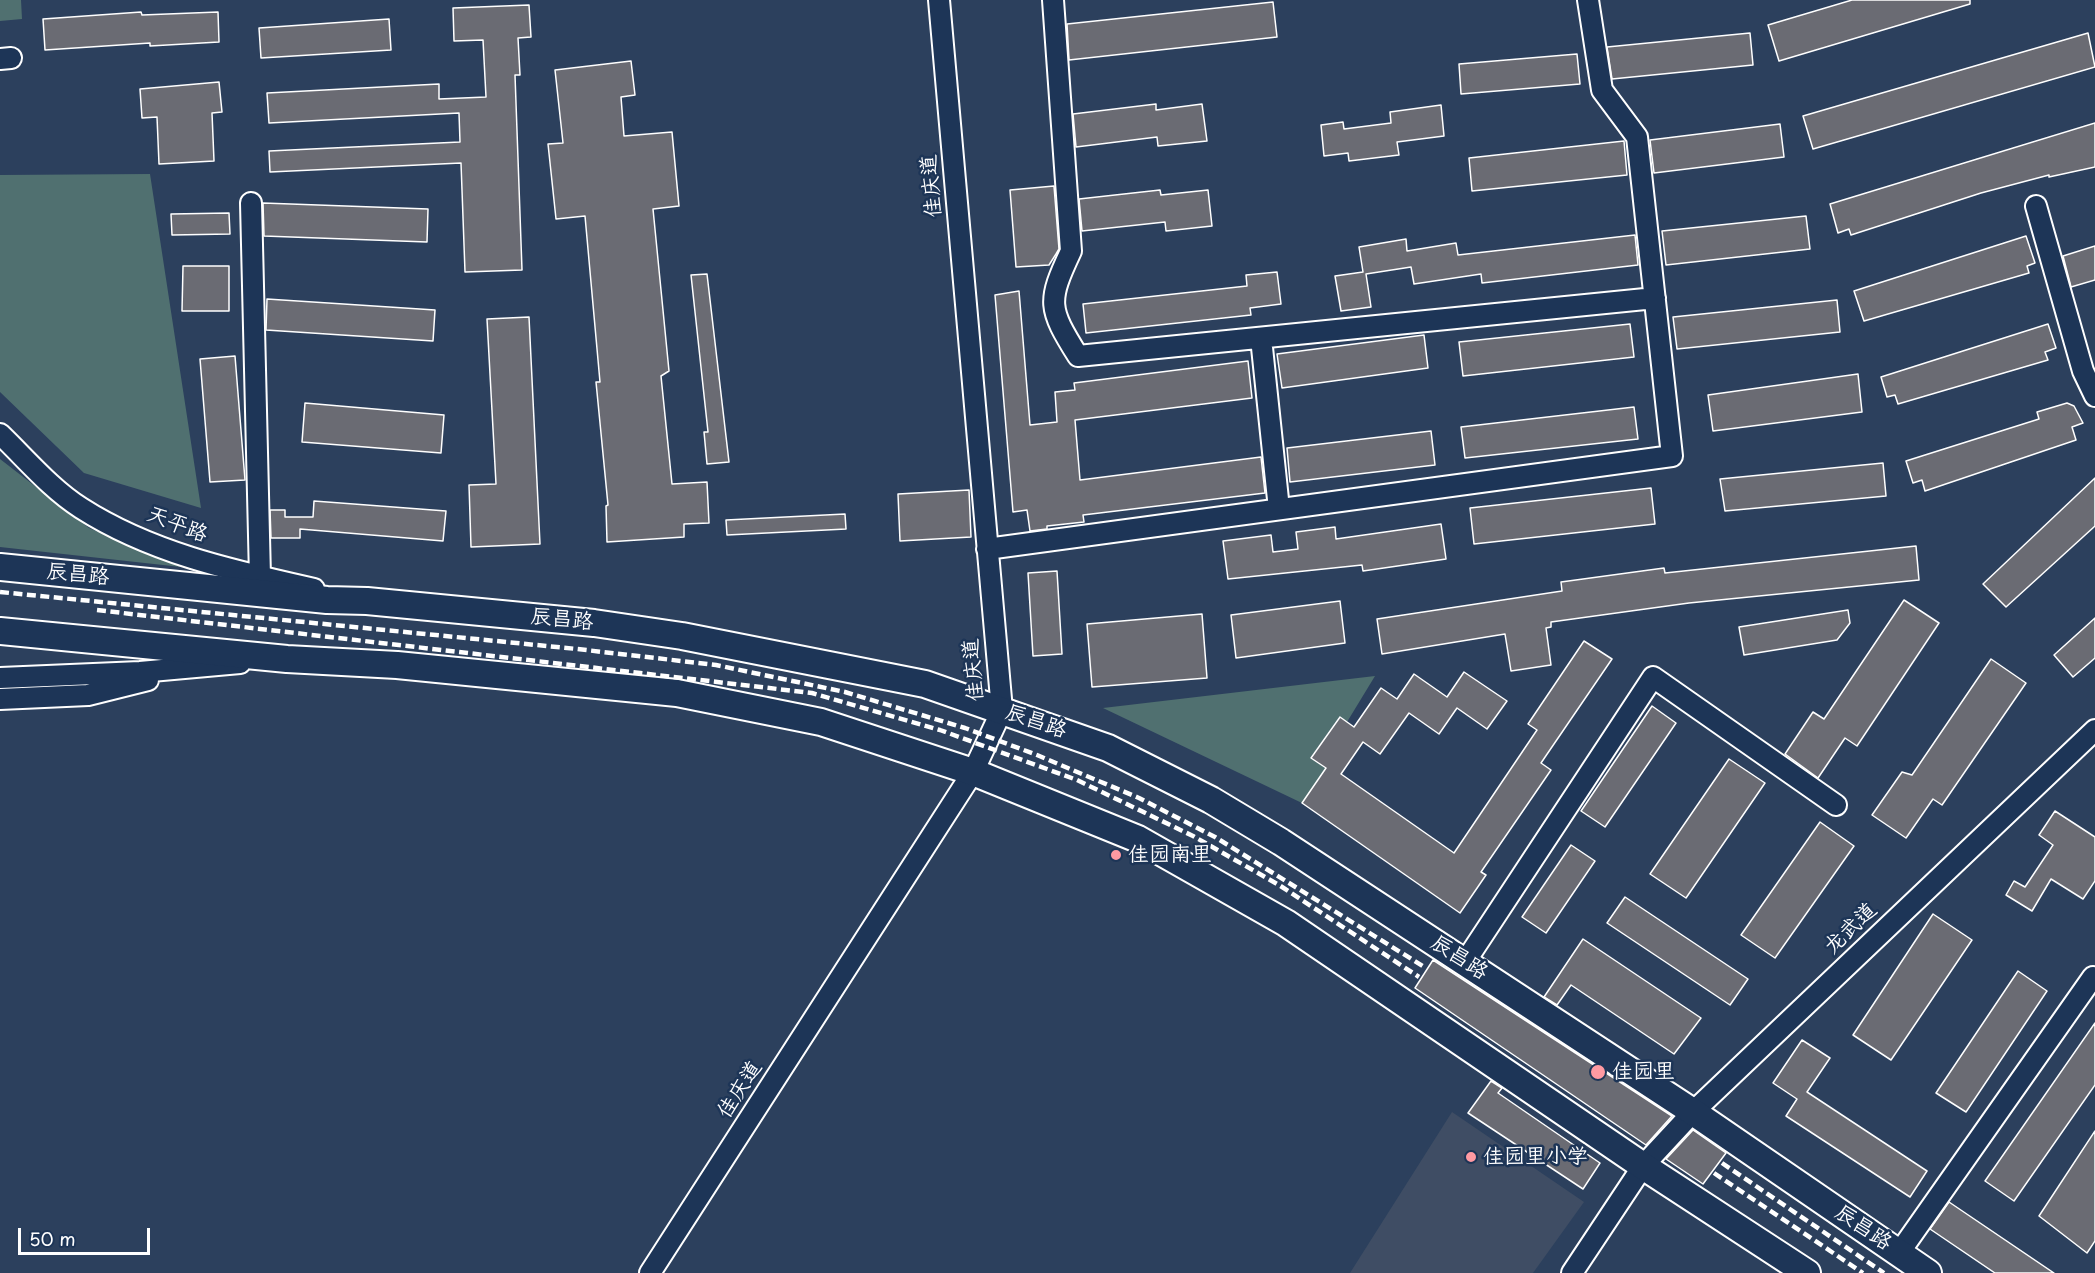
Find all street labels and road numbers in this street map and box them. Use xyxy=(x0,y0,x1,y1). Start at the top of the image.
street label: 佳庆道 xyxy=(917,154,947,218)
street label: 天平路 xyxy=(143,502,211,548)
street label: 辰昌路 xyxy=(45,559,111,591)
street label: 辰昌路 xyxy=(529,604,595,636)
street label: 佳庆道 xyxy=(959,638,989,702)
street label: 辰昌路 xyxy=(1002,700,1070,744)
street label: 龙武道 xyxy=(1820,898,1882,960)
street label: 辰昌路 xyxy=(1426,930,1492,986)
street label: 佳庆道 xyxy=(712,1057,768,1123)
street label: 辰昌路 xyxy=(1830,1200,1896,1256)

